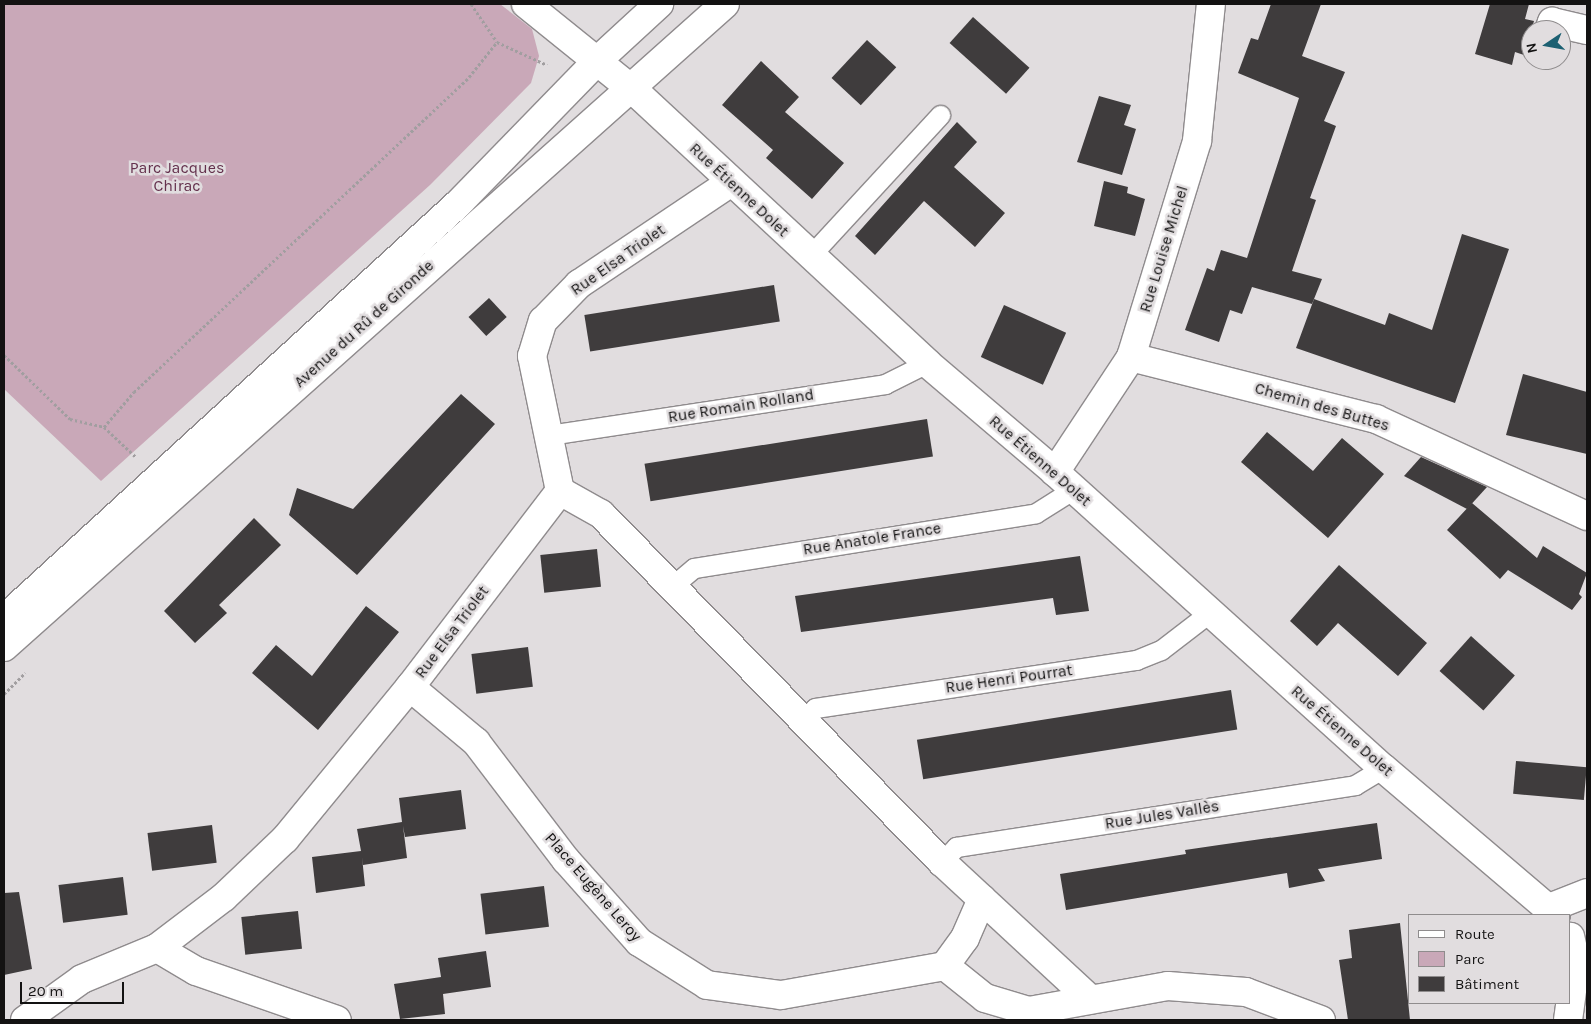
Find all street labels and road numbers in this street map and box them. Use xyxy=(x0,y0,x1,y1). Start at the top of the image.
street label: Rue Étienne Dolet xyxy=(685,139,793,241)
street label: Rue Louise Michel xyxy=(1136,183,1192,315)
street label: Rue Elsa Triolet xyxy=(567,220,669,300)
street label: Avenue du Rû de Gironde xyxy=(290,256,438,392)
street label: Chemin des Buttes xyxy=(1253,379,1391,435)
street label: Rue Romain Rolland xyxy=(667,385,815,427)
street label: Rue Étienne Dolet xyxy=(985,411,1095,511)
street label: Rue Anatole France xyxy=(802,519,942,559)
street label: Rue Elsa Triolet xyxy=(411,582,493,682)
street label: Rue Henri Pourrat xyxy=(944,661,1074,697)
street label: Rue Étienne Dolet xyxy=(1287,681,1397,781)
street label: Rue Jules Vallès xyxy=(1103,796,1221,834)
street label: Place Eugène Leroy xyxy=(541,829,645,945)

